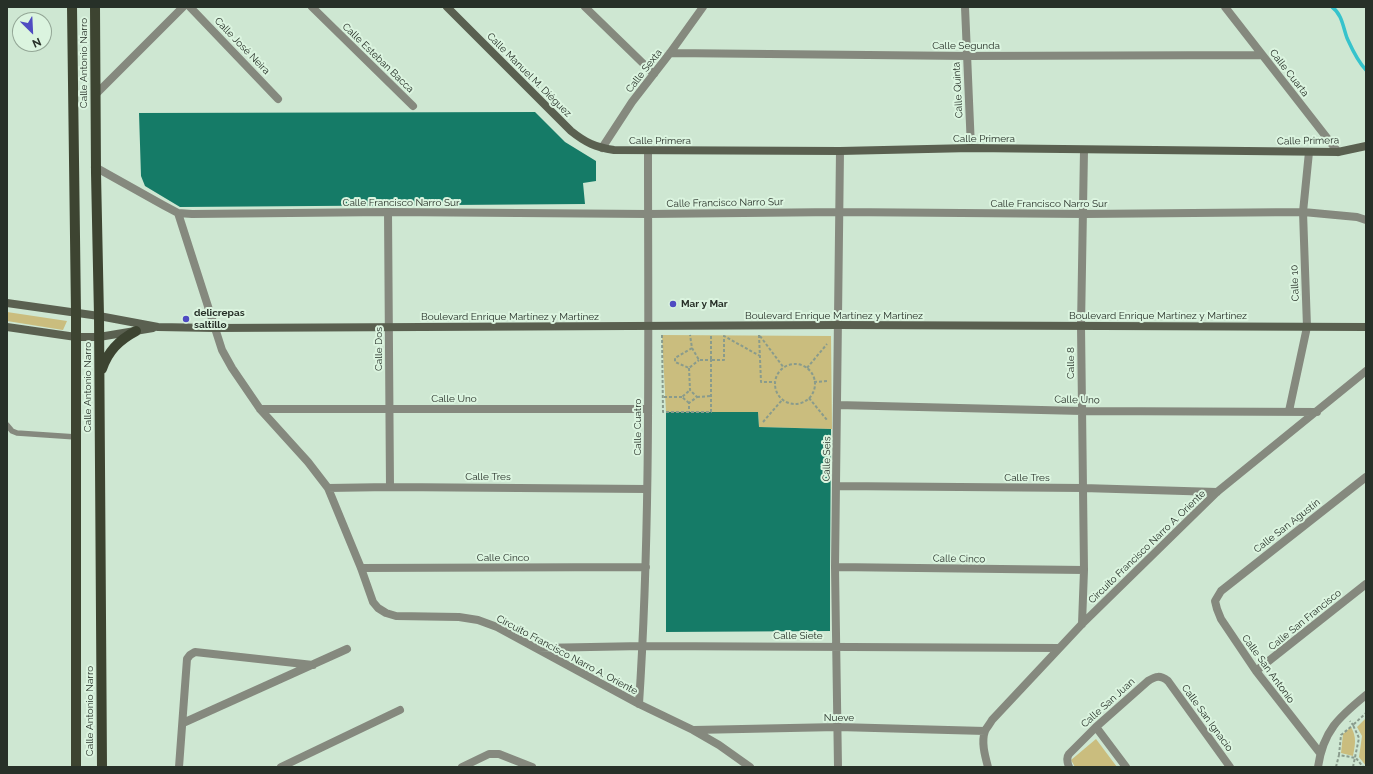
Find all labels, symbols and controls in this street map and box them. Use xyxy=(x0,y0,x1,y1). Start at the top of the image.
north arrow xyxy=(12,12,52,52)
street label: Calle José Neira xyxy=(212,15,272,77)
street label: Calle Antonio Narro xyxy=(78,18,90,108)
street label: Calle Esteban Bacca xyxy=(340,21,416,95)
street label: Calle Manuel M. Diéguez xyxy=(484,30,574,120)
text: N xyxy=(30,35,43,50)
street label: Calle Segunda xyxy=(932,40,1000,52)
street label: Calle Sexta xyxy=(623,47,665,95)
street label: Calle Cuarta xyxy=(1267,47,1311,99)
street label: Calle Quinta xyxy=(951,62,965,118)
street label: Calle Primera xyxy=(953,133,1015,145)
street label: Calle Primera xyxy=(1277,134,1339,148)
street label: Calle Primera xyxy=(629,135,691,147)
street label: Calle Francisco Narro Sur xyxy=(666,196,784,210)
street label: Calle Francisco Narro Sur xyxy=(343,197,459,209)
street label: Calle Francisco Narro Sur xyxy=(991,198,1107,210)
street label: Calle 10 xyxy=(1288,265,1302,301)
place label: Mar y Mar xyxy=(681,298,728,310)
marker: Mar y Mar xyxy=(668,299,678,309)
place label: delicrepas saltillo xyxy=(194,307,245,330)
street label: Boulevard Enrique Martínez y Martínez xyxy=(745,310,923,322)
street label: Boulevard Enrique Martínez y Martínez xyxy=(1069,310,1247,322)
street label: Boulevard Enrique Martínez y Martínez xyxy=(421,311,599,323)
marker: delicrepas saltillo xyxy=(181,314,191,324)
street label: Calle Dos xyxy=(373,327,385,371)
street label: Calle Antonio Narro xyxy=(82,342,94,432)
street label: Calle 8 xyxy=(1065,347,1077,379)
street label: Calle Uno xyxy=(431,393,477,405)
street label: Calle Uno xyxy=(1054,394,1100,406)
street label: Calle Cuatro xyxy=(632,398,644,456)
street label: Calle Seis xyxy=(821,436,833,482)
street label: Calle Tres xyxy=(465,471,511,483)
street label: Calle Tres xyxy=(1004,472,1050,484)
street label: Circuito Francisco Narro A. Oriente xyxy=(1086,488,1208,606)
street label: Calle San Agustín xyxy=(1251,496,1323,556)
street label: Calle Cinco xyxy=(477,552,529,564)
street label: Calle Cinco xyxy=(933,553,985,565)
street label: Calle San Francisco xyxy=(1266,587,1344,653)
street label: Circuito Francisco Narro A. Oriente xyxy=(494,613,640,697)
street label: Calle Siete xyxy=(773,630,823,642)
street label: Calle San Antonio xyxy=(1239,632,1297,706)
street label: Calle Antonio Narro xyxy=(84,666,96,756)
street label: Calle San Juan xyxy=(1079,676,1137,730)
street label: Calle San Ignacio xyxy=(1179,682,1235,754)
street label: Nueve xyxy=(824,712,854,724)

